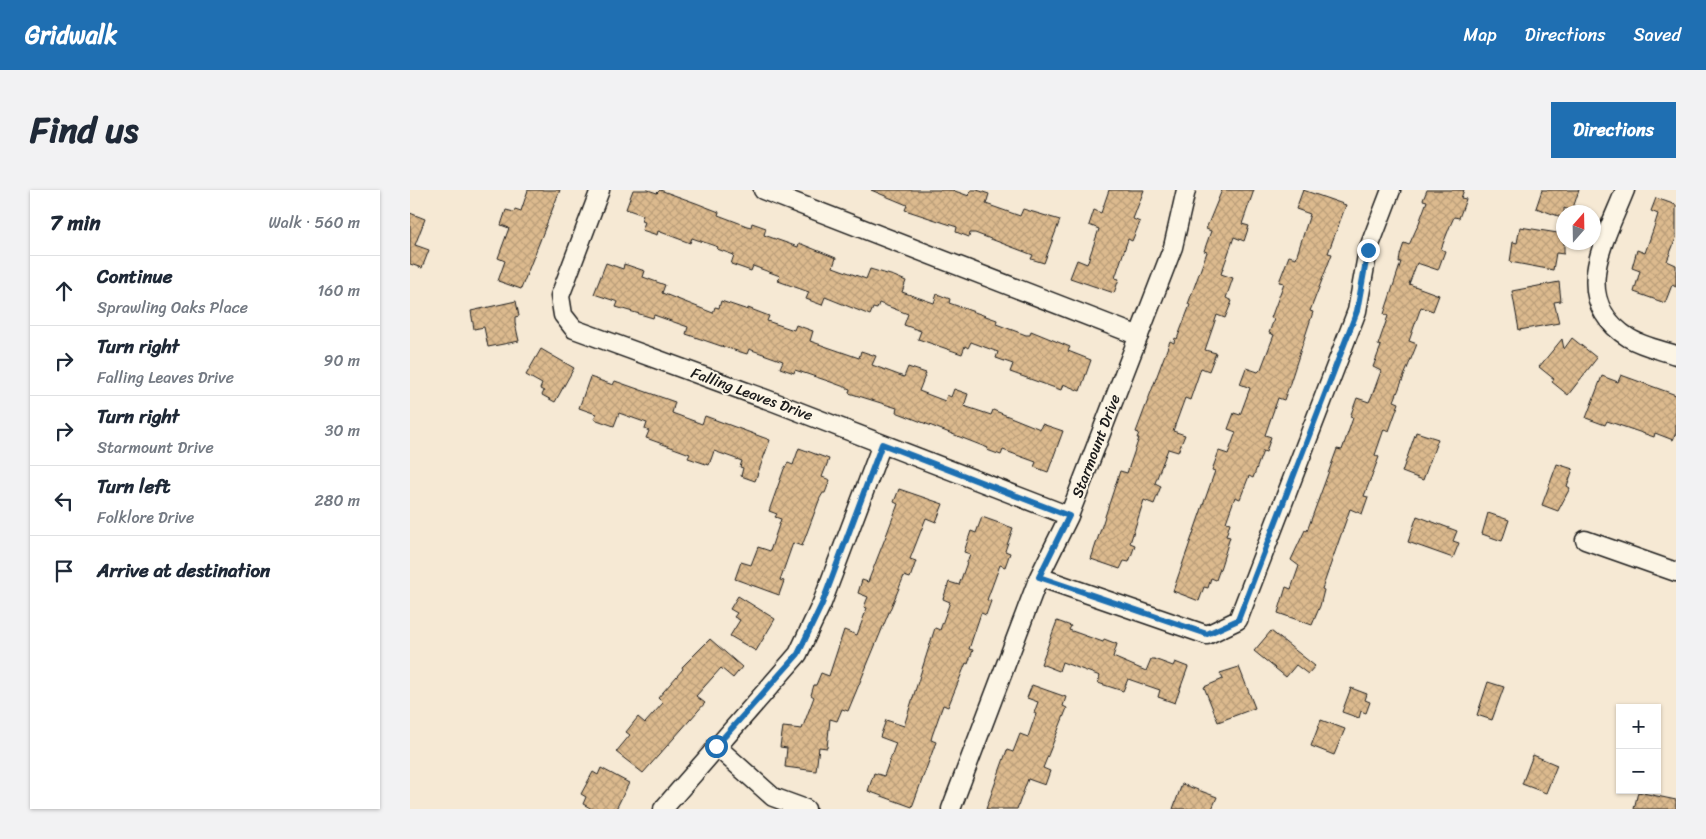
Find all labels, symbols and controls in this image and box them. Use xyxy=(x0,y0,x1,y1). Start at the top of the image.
text: Gridwalk xyxy=(25,14,117,56)
text: Map xyxy=(1464,19,1497,51)
text: Directions xyxy=(1525,19,1606,51)
text: Saved xyxy=(1634,19,1681,51)
text: Find us xyxy=(30,99,138,161)
button: Directions xyxy=(1551,102,1676,158)
text: 7 min xyxy=(50,204,101,242)
north arrow xyxy=(1556,205,1601,250)
text: Walk · 560 m xyxy=(269,208,360,237)
route end xyxy=(1357,239,1380,262)
text: Continue xyxy=(97,260,173,293)
text: 160 m xyxy=(317,276,360,305)
icon: ahead xyxy=(50,277,78,305)
text: Sprawling Oaks Place xyxy=(97,293,248,322)
text: Turn right xyxy=(97,330,179,363)
text: 90 m xyxy=(324,346,360,375)
icon: right xyxy=(50,347,78,375)
street label: Falling Leaves Drive xyxy=(687,360,817,428)
text: Falling Leaves Drive xyxy=(97,363,234,392)
street label: Starmount Drive xyxy=(1064,390,1128,502)
text: Turn right xyxy=(97,400,179,433)
text: 30 m xyxy=(325,416,360,445)
icon: right xyxy=(50,417,78,445)
text: Starmount Drive xyxy=(97,433,214,462)
text: Turn left xyxy=(97,470,170,503)
text: 280 m xyxy=(315,486,360,515)
icon: left xyxy=(50,487,78,515)
text: Folklore Drive xyxy=(97,503,194,532)
text: Arrive at destination xyxy=(97,554,270,587)
icon: arrive xyxy=(50,557,78,585)
map controls xyxy=(1616,704,1661,794)
button: + xyxy=(1616,704,1661,749)
route start xyxy=(705,735,728,758)
button: − xyxy=(1616,749,1661,794)

